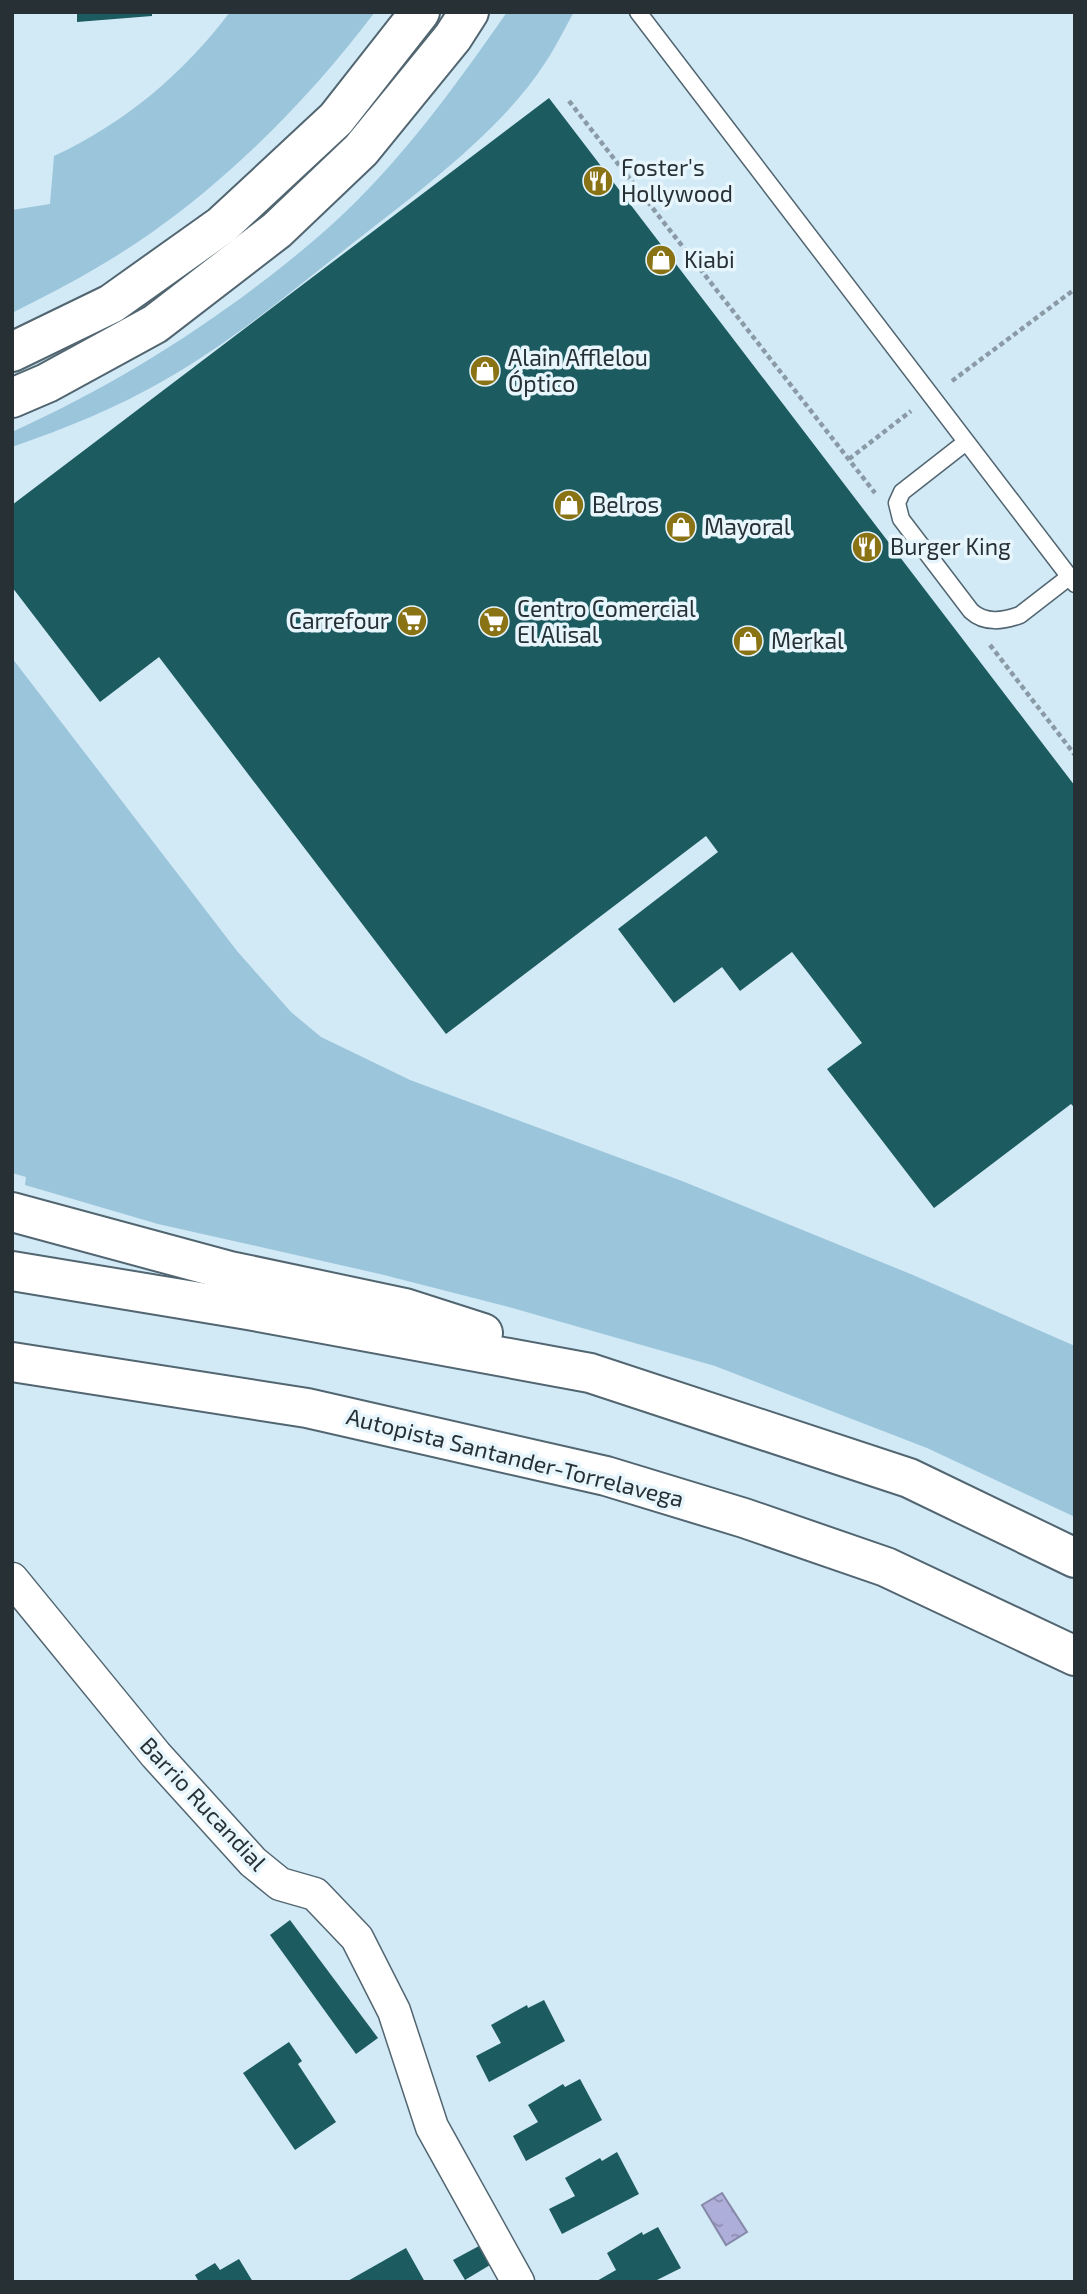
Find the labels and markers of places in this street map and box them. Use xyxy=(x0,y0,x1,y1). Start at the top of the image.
place label: Foster's Hollywood xyxy=(621,153,733,207)
restaurant icon: Foster's Hollywood xyxy=(581,164,615,198)
shop icon: Kiabi xyxy=(644,243,678,277)
place label: Kiabi xyxy=(684,245,735,273)
place label: Alain Afflelou Óptico xyxy=(508,343,648,397)
shop icon: Alain Afflelou Óptico xyxy=(468,354,502,388)
shop icon: Belros xyxy=(552,488,586,522)
place label: Belros xyxy=(592,490,659,518)
shop icon: Mayoral xyxy=(664,510,698,544)
place label: Mayoral xyxy=(704,512,791,540)
restaurant icon: Burger King xyxy=(850,530,884,564)
place label: Burger King xyxy=(890,532,1011,560)
place label: Centro Comercial El Alisal xyxy=(517,594,696,648)
supermarket icon: Carrefour xyxy=(395,604,429,638)
supermarket icon: Centro Comercial El Alisal xyxy=(477,605,511,639)
place label: Carrefour xyxy=(289,606,389,634)
shop icon: Merkal xyxy=(731,624,765,658)
place label: Merkal xyxy=(771,626,844,654)

